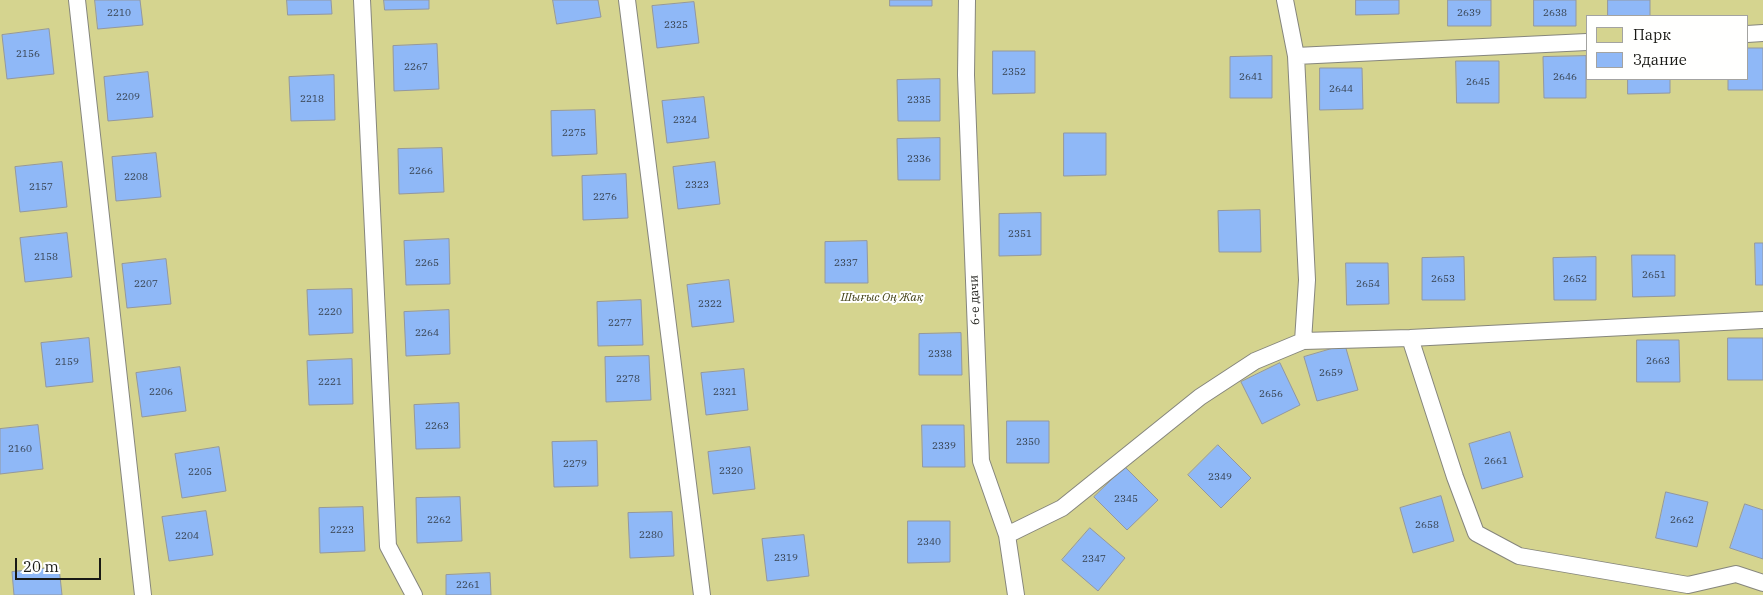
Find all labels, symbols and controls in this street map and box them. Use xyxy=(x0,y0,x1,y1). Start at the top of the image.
house number: 2210 xyxy=(107,7,131,19)
house number: 2639 xyxy=(1457,7,1481,19)
house number: 2638 xyxy=(1543,7,1567,19)
legend xyxy=(1586,15,1748,80)
house number: 2325 xyxy=(664,19,688,31)
text: Парк xyxy=(1633,25,1671,44)
house number: 2156 xyxy=(16,48,40,60)
text: Здание xyxy=(1633,50,1687,69)
house number: 2267 xyxy=(404,61,428,73)
house number: 2352 xyxy=(1002,66,1026,78)
house number: 2641 xyxy=(1239,71,1263,83)
house number: 2646 xyxy=(1553,71,1577,83)
house number: 2645 xyxy=(1466,76,1490,88)
house number: 2644 xyxy=(1329,83,1353,95)
house number: 2209 xyxy=(116,91,140,103)
house number: 2218 xyxy=(300,93,324,105)
house number: 2335 xyxy=(907,94,931,106)
house number: 2324 xyxy=(673,114,697,126)
house number: 2275 xyxy=(562,127,586,139)
house number: 2336 xyxy=(907,153,931,165)
house number: 2266 xyxy=(409,165,433,177)
house number: 2208 xyxy=(124,171,148,183)
house number: 2323 xyxy=(685,179,709,191)
house number: 2157 xyxy=(29,181,53,193)
house number: 2276 xyxy=(593,191,617,203)
house number: 2351 xyxy=(1008,228,1032,240)
house number: 2158 xyxy=(34,251,58,263)
house number: 2265 xyxy=(415,257,439,269)
house number: 2337 xyxy=(834,257,858,269)
house number: 2651 xyxy=(1642,269,1666,281)
house number: 2653 xyxy=(1431,273,1455,285)
house number: 2652 xyxy=(1563,273,1587,285)
street label: 6-е дачи xyxy=(967,275,983,325)
house number: 2207 xyxy=(134,278,158,290)
house number: 2654 xyxy=(1356,278,1380,290)
park label: Шығыс Оң Жақ xyxy=(841,291,923,305)
house number: 2322 xyxy=(698,298,722,310)
house number: 2220 xyxy=(318,306,342,318)
house number: 2277 xyxy=(608,317,632,329)
house number: 2264 xyxy=(415,327,439,339)
house number: 2338 xyxy=(928,348,952,360)
house number: 2663 xyxy=(1646,355,1670,367)
house number: 2159 xyxy=(55,356,79,368)
house number: 2659 xyxy=(1319,367,1343,379)
house number: 2278 xyxy=(616,373,640,385)
house number: 2221 xyxy=(318,376,342,388)
house number: 2206 xyxy=(149,386,173,398)
house number: 2321 xyxy=(713,386,737,398)
house number: 2656 xyxy=(1259,388,1283,400)
house number: 2263 xyxy=(425,420,449,432)
house number: 2350 xyxy=(1016,436,1040,448)
house number: 2339 xyxy=(932,440,956,452)
house number: 2160 xyxy=(8,443,32,455)
house number: 2661 xyxy=(1484,455,1508,467)
house number: 2279 xyxy=(563,458,587,470)
house number: 2320 xyxy=(719,465,743,477)
house number: 2205 xyxy=(188,466,212,478)
house number: 2349 xyxy=(1208,471,1232,483)
house number: 2345 xyxy=(1114,493,1138,505)
house number: 2262 xyxy=(427,514,451,526)
house number: 2662 xyxy=(1670,514,1694,526)
house number: 2658 xyxy=(1415,519,1439,531)
house number: 2223 xyxy=(330,524,354,536)
house number: 2280 xyxy=(639,529,663,541)
house number: 2204 xyxy=(175,530,199,542)
house number: 2340 xyxy=(917,536,941,548)
scale bar xyxy=(18,548,104,580)
house number: 2319 xyxy=(774,552,798,564)
house number: 2347 xyxy=(1082,553,1106,565)
text: 20 m xyxy=(23,557,59,576)
house number: 2261 xyxy=(456,579,480,591)

